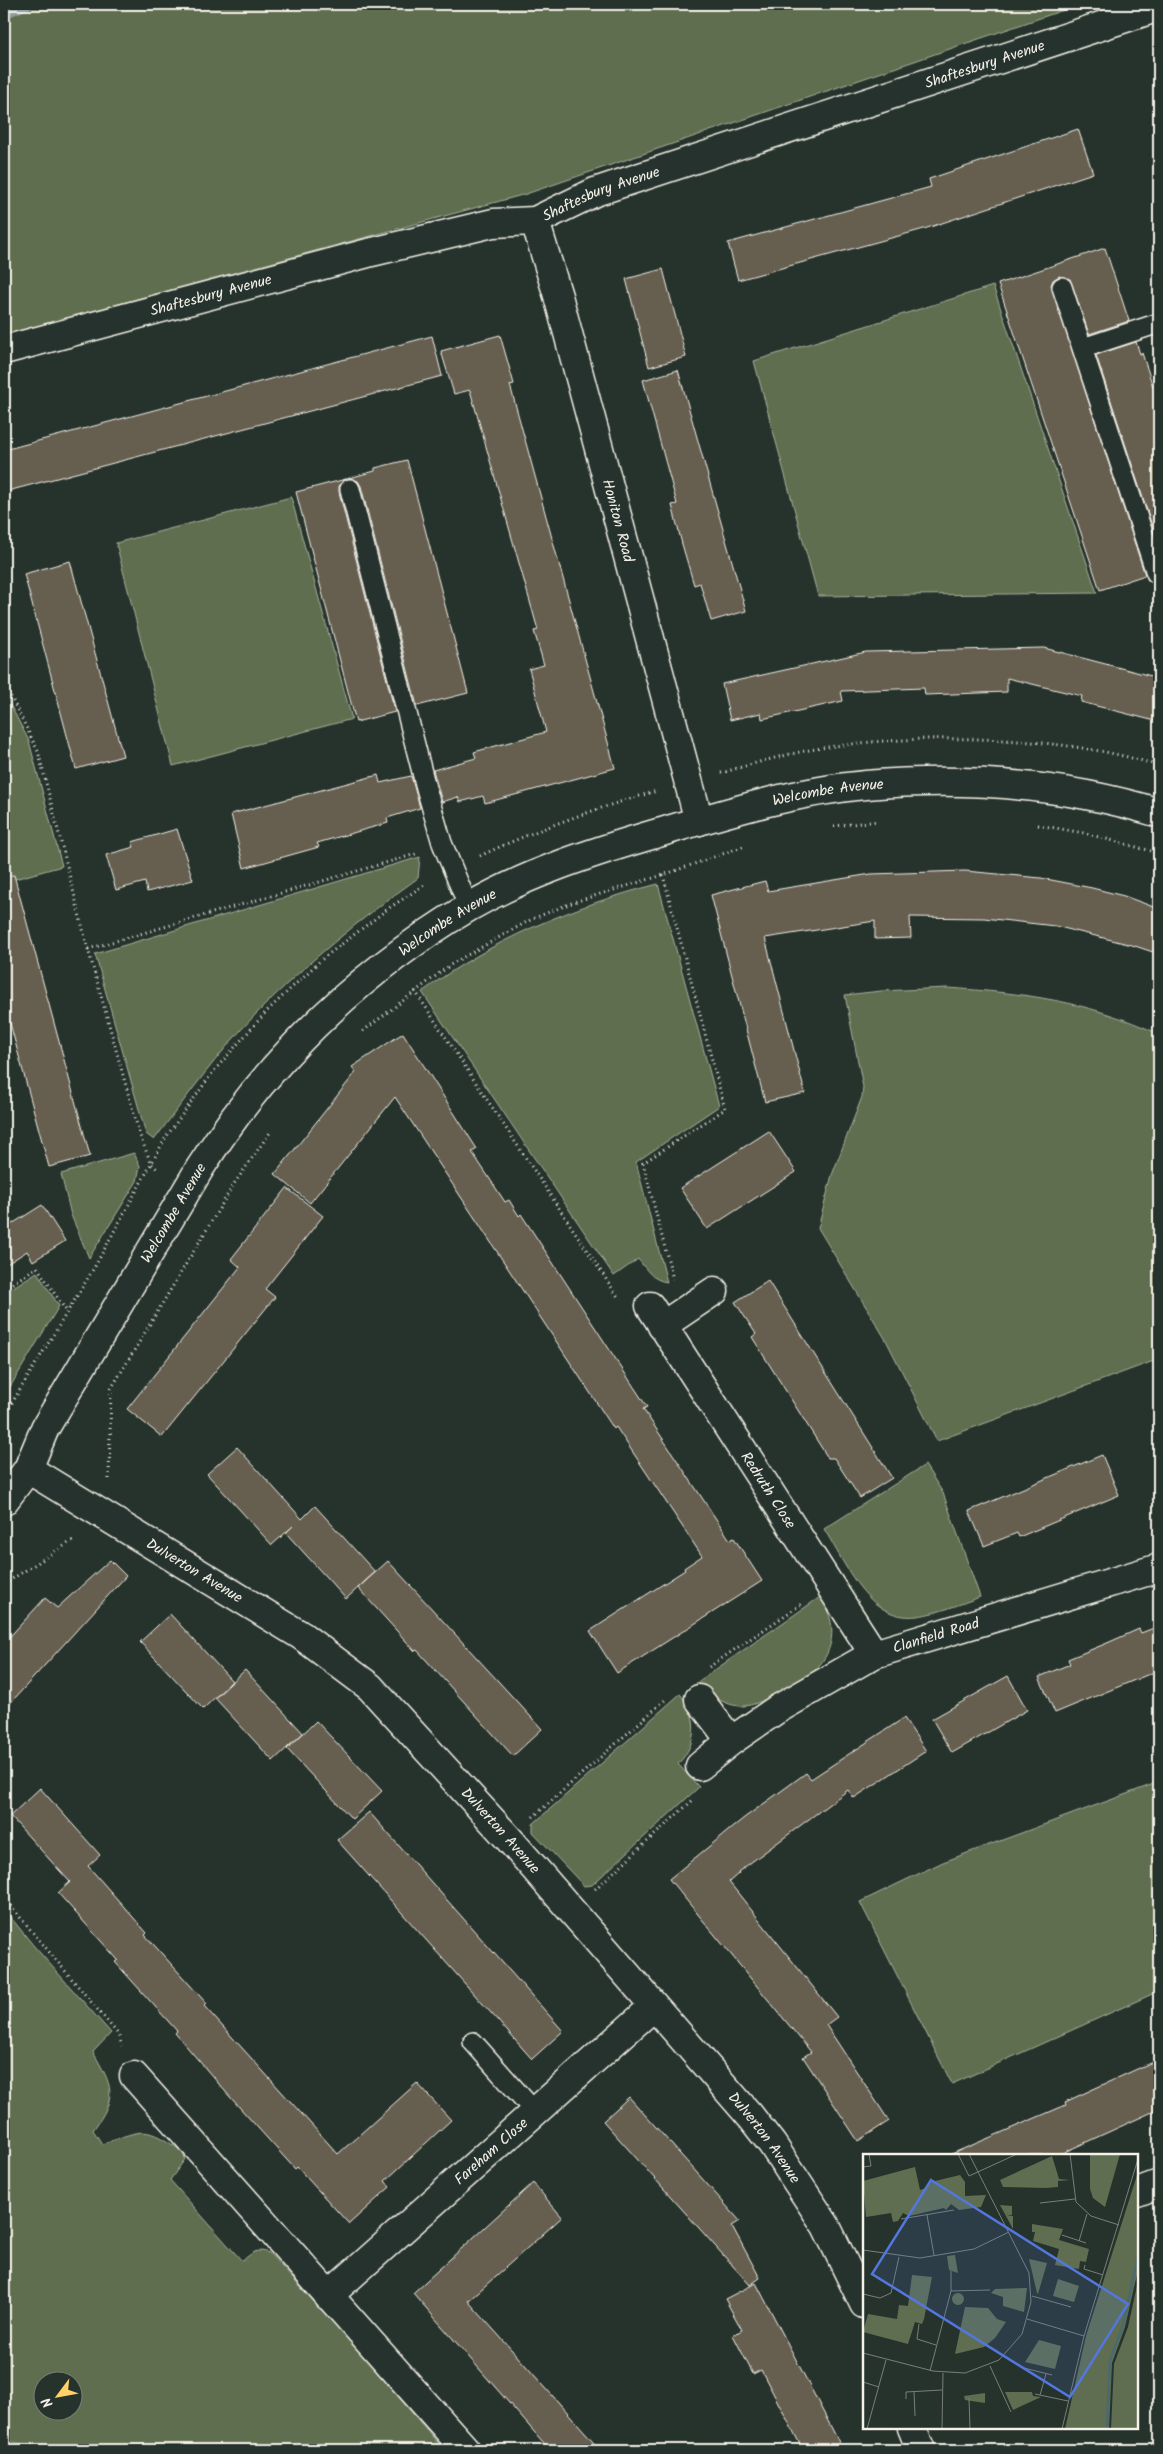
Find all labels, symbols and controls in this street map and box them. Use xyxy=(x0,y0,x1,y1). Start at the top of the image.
street label: Shaftesbury Avenue xyxy=(922,34,1048,96)
street label: Shaftesbury Avenue xyxy=(538,160,663,229)
street label: Shaftesbury Avenue xyxy=(148,268,275,324)
street label: Honiton Road xyxy=(595,477,640,566)
street label: Welcombe Avenue xyxy=(770,773,885,814)
street label: Welcombe Avenue xyxy=(394,883,501,963)
street label: Welcombe Avenue xyxy=(135,1158,213,1268)
street label: Redruth Close xyxy=(734,1447,802,1534)
street label: Dulverton Avenue xyxy=(141,1533,247,1610)
street label: Clanfield Road xyxy=(890,1612,983,1661)
street label: Dulverton Avenue xyxy=(454,1782,546,1880)
street label: Dulverton Avenue xyxy=(721,2087,806,2189)
street label: Fareham Close xyxy=(449,2112,534,2192)
inset map xyxy=(863,2154,1138,2429)
north arrow xyxy=(32,2372,82,2422)
text: N xyxy=(36,2393,59,2412)

